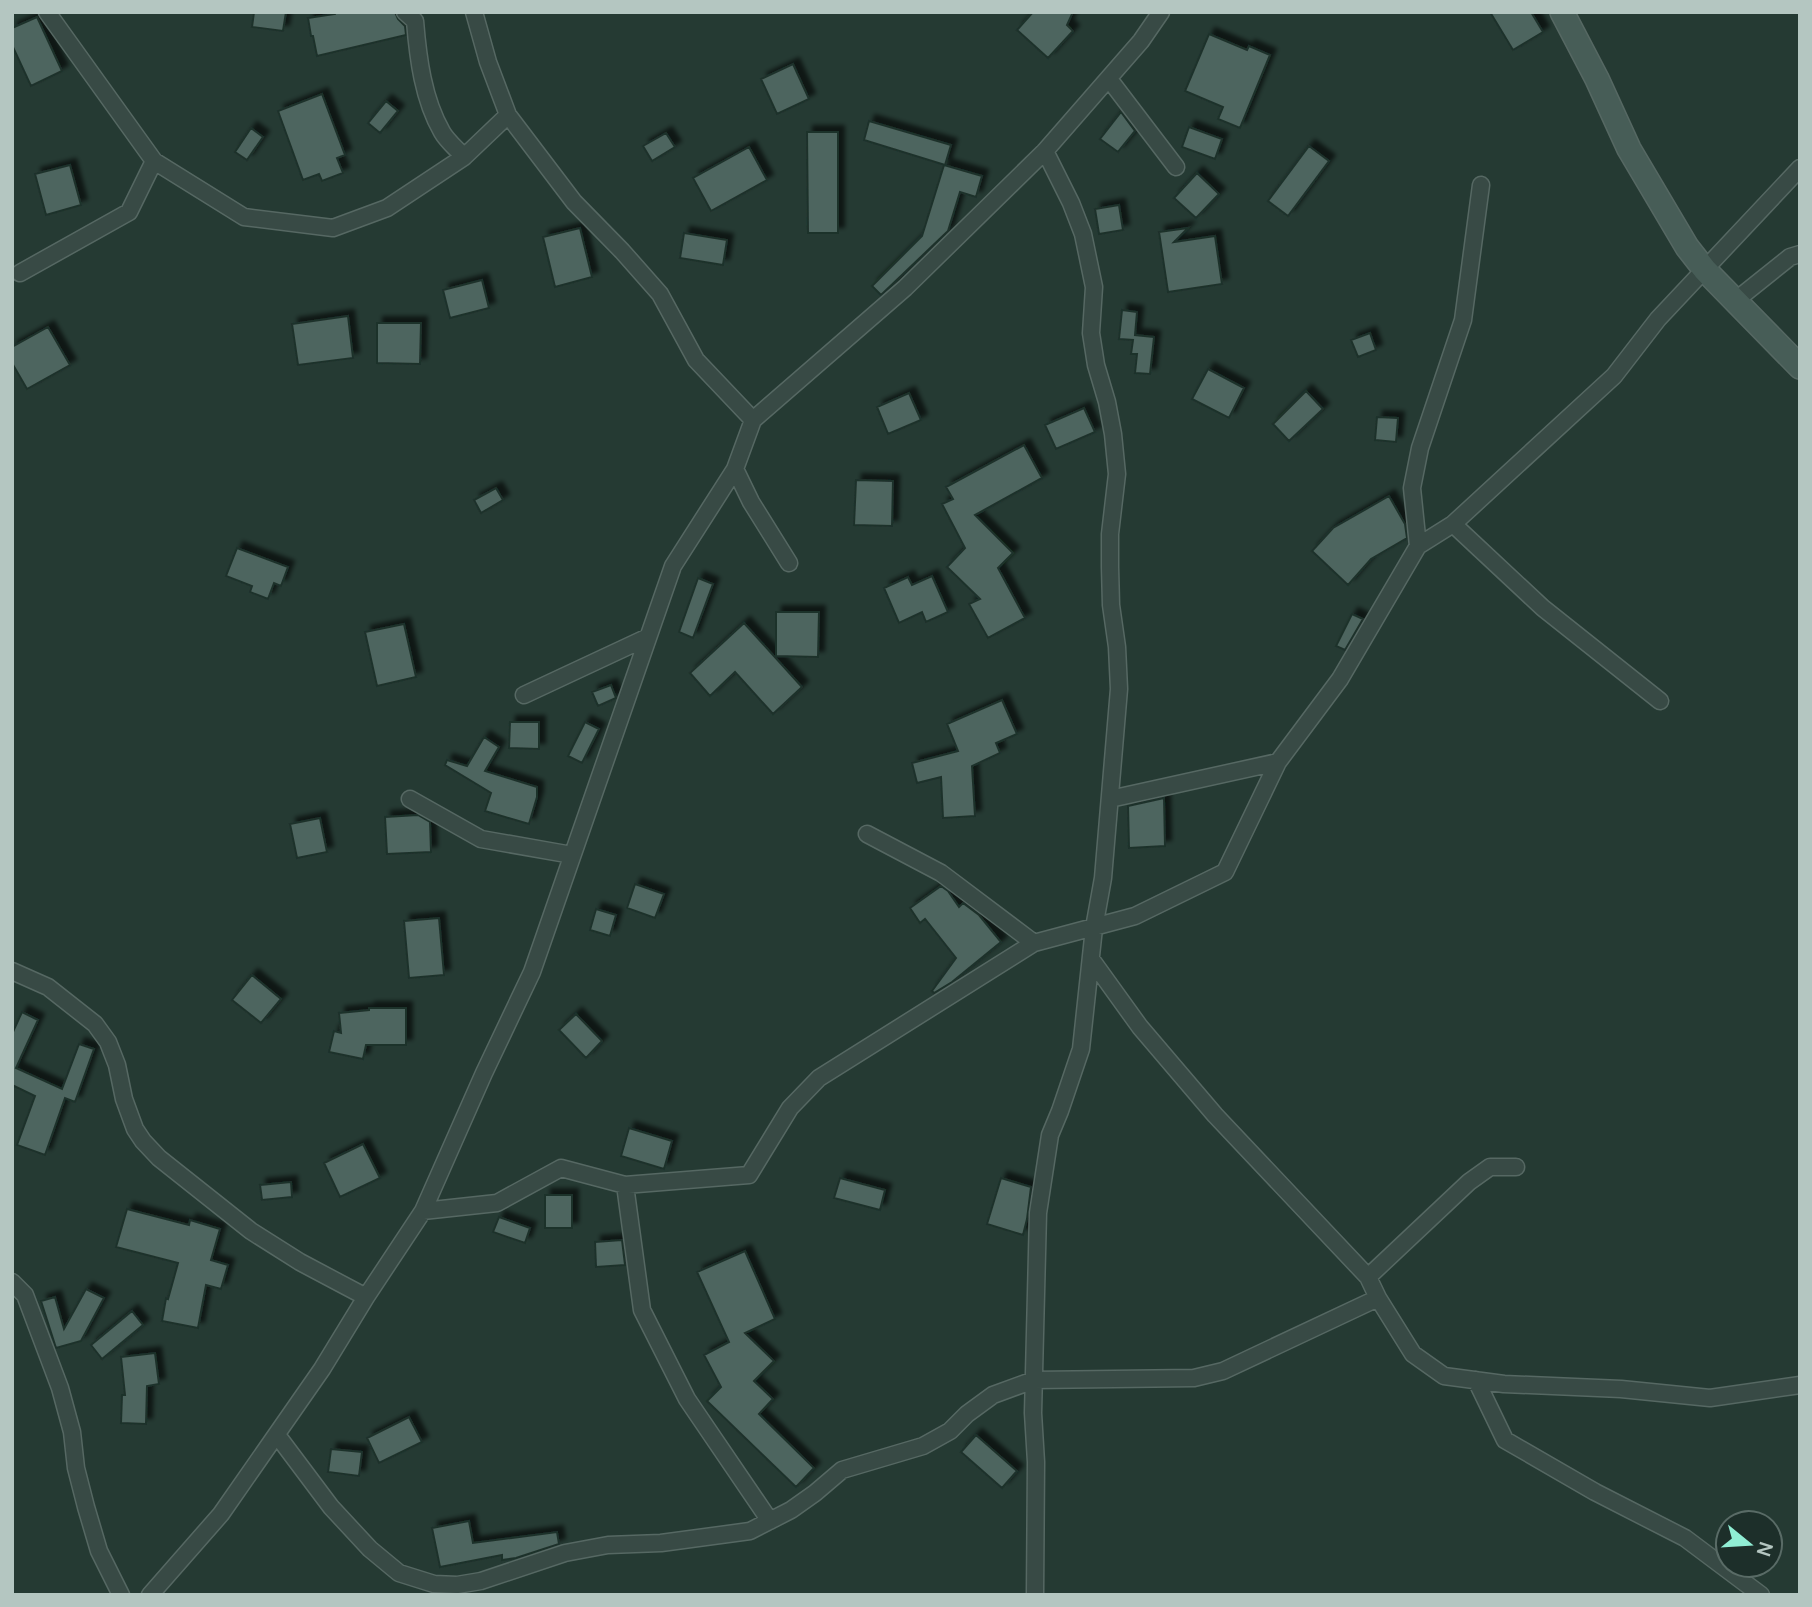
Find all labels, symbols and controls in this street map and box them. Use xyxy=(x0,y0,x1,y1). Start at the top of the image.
north arrow xyxy=(1714,1509,1784,1579)
text: N xyxy=(1751,1539,1780,1560)

